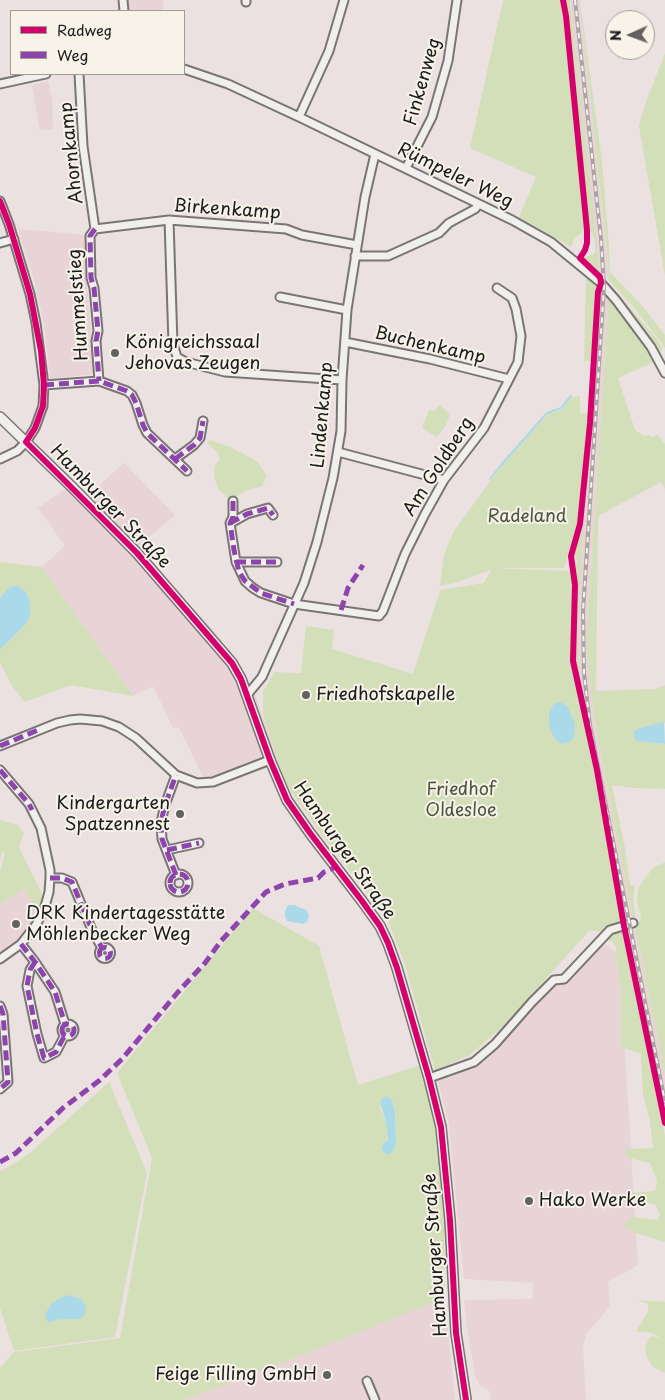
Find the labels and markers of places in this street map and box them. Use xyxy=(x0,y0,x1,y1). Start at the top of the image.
place label: Königreichssaal Jehovas Zeugen xyxy=(125,332,260,374)
marker: Königreichssaal Jehovas Zeugen xyxy=(109,347,121,359)
place label: Friedhofskapelle xyxy=(316,684,455,706)
marker: Friedhofskapelle xyxy=(300,689,312,701)
place label: Kindergarten Spatzennest xyxy=(56,793,170,836)
marker: Kindergarten Spatzennest xyxy=(174,808,186,820)
place label: DRK Kindertagesstätte Möhlenbecker Weg xyxy=(26,903,225,946)
marker: DRK Kindertagesstätte Möhlenbecker Weg xyxy=(10,918,22,930)
place label: Hako Werke xyxy=(539,1190,646,1212)
marker: Hako Werke xyxy=(523,1195,535,1207)
place label: Feige Filling GmbH xyxy=(155,1364,317,1386)
marker: Feige Filling GmbH xyxy=(321,1369,333,1381)

